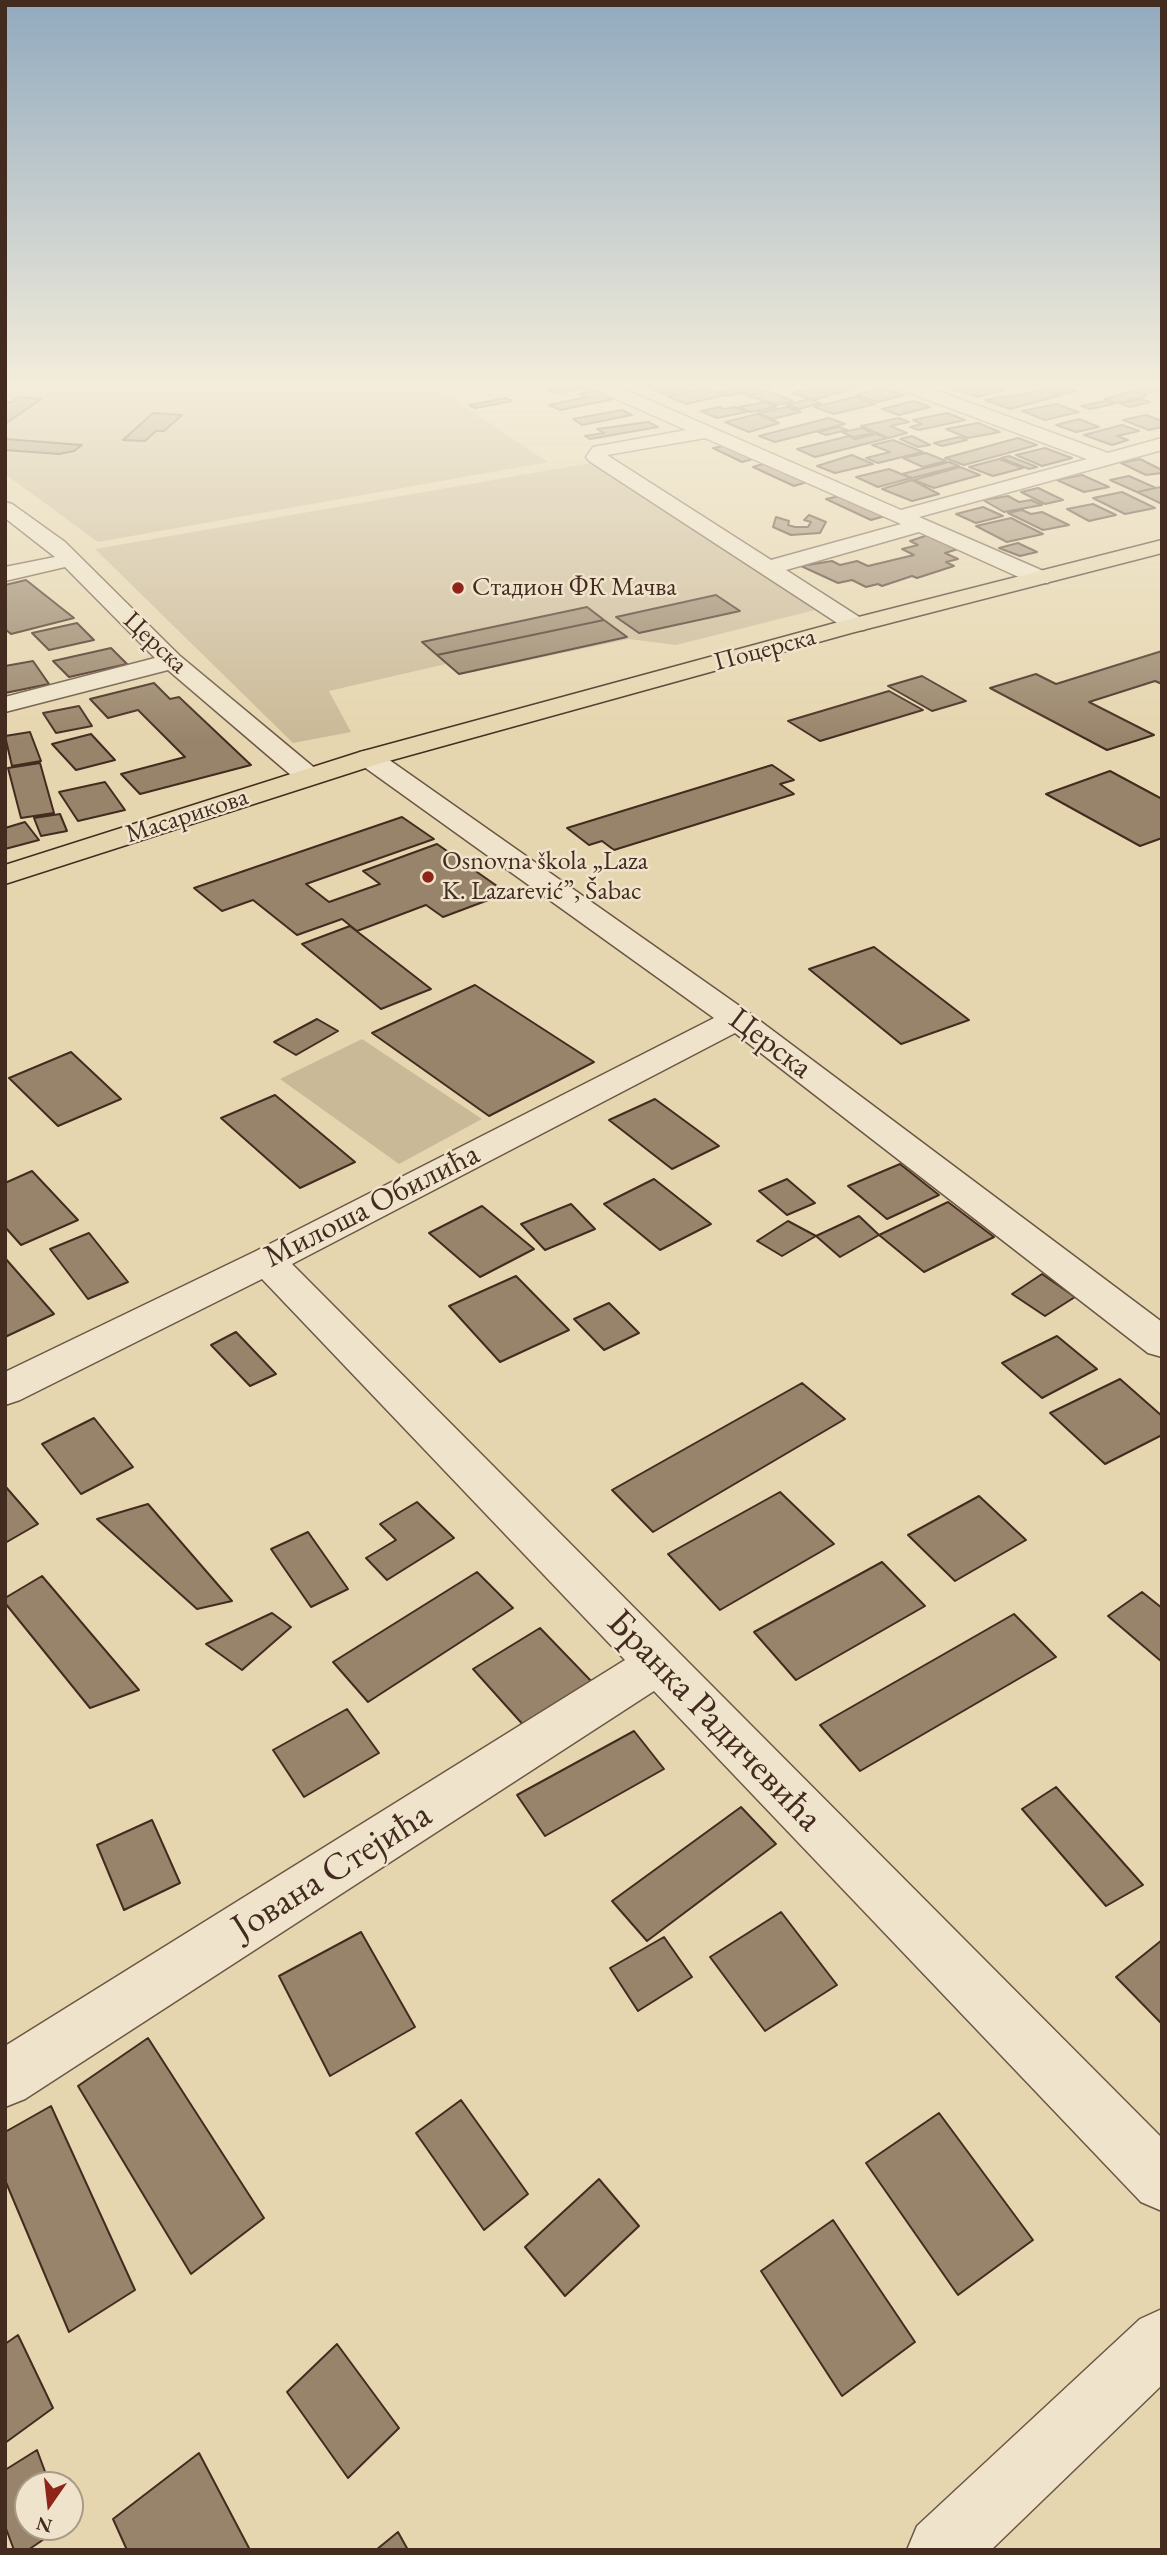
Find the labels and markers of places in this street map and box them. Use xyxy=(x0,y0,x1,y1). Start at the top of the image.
place label: Стадион ФК Мачва xyxy=(472,572,677,604)
marker: Стадион ФК Мачва xyxy=(450,580,466,596)
place label: Osnovna škola „Laza K. Lazarević”, Šabac xyxy=(442,846,648,908)
marker: Osnovna škola „Laza K. Lazarević”, Šabac xyxy=(420,869,436,885)

